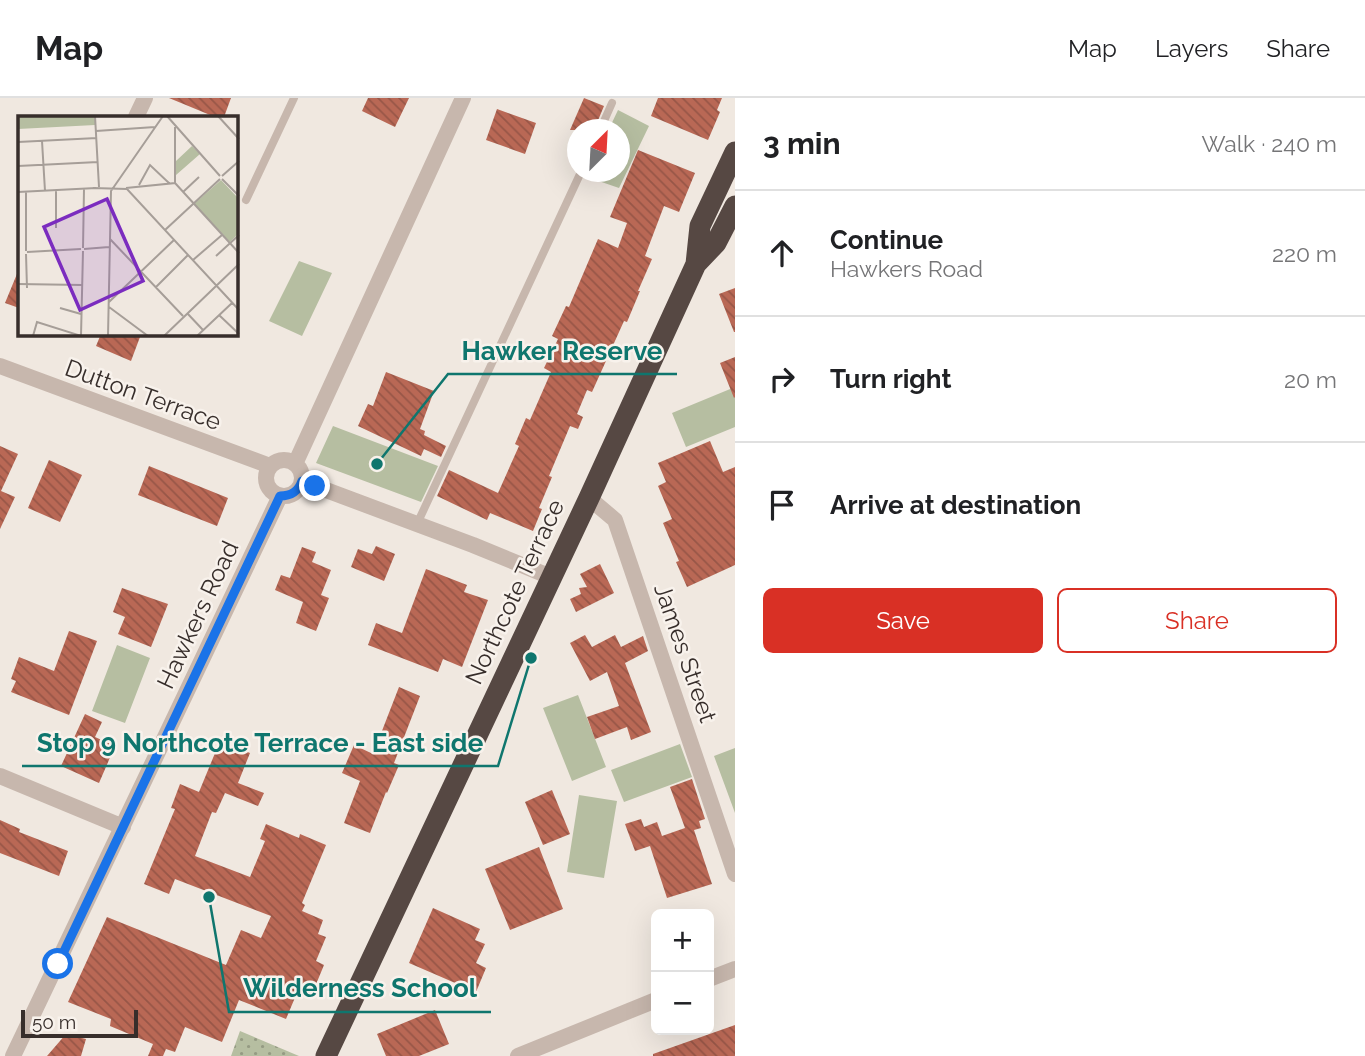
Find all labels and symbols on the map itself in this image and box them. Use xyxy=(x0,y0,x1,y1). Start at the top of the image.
inset map xyxy=(18,116,238,336)
north arrow xyxy=(567,119,630,182)
callout: Hawker Reserve xyxy=(448,327,677,374)
text: Hawker Reserve xyxy=(462,336,663,366)
street label: Dutton Terrace xyxy=(61,353,225,436)
route end xyxy=(299,470,330,501)
street label: Northcote Terrace xyxy=(459,495,570,689)
street label: Hawkers Road xyxy=(151,536,244,693)
street label: James Street xyxy=(648,580,723,726)
callout: Stop 9 Northcote Terrace - East side xyxy=(22,719,498,766)
text: Stop 9 Northcote Terrace - East side xyxy=(37,728,484,758)
route start xyxy=(42,948,73,979)
callout: Wilderness School xyxy=(229,965,491,1012)
text: Wilderness School xyxy=(243,973,478,1003)
scale bar xyxy=(21,1007,138,1039)

